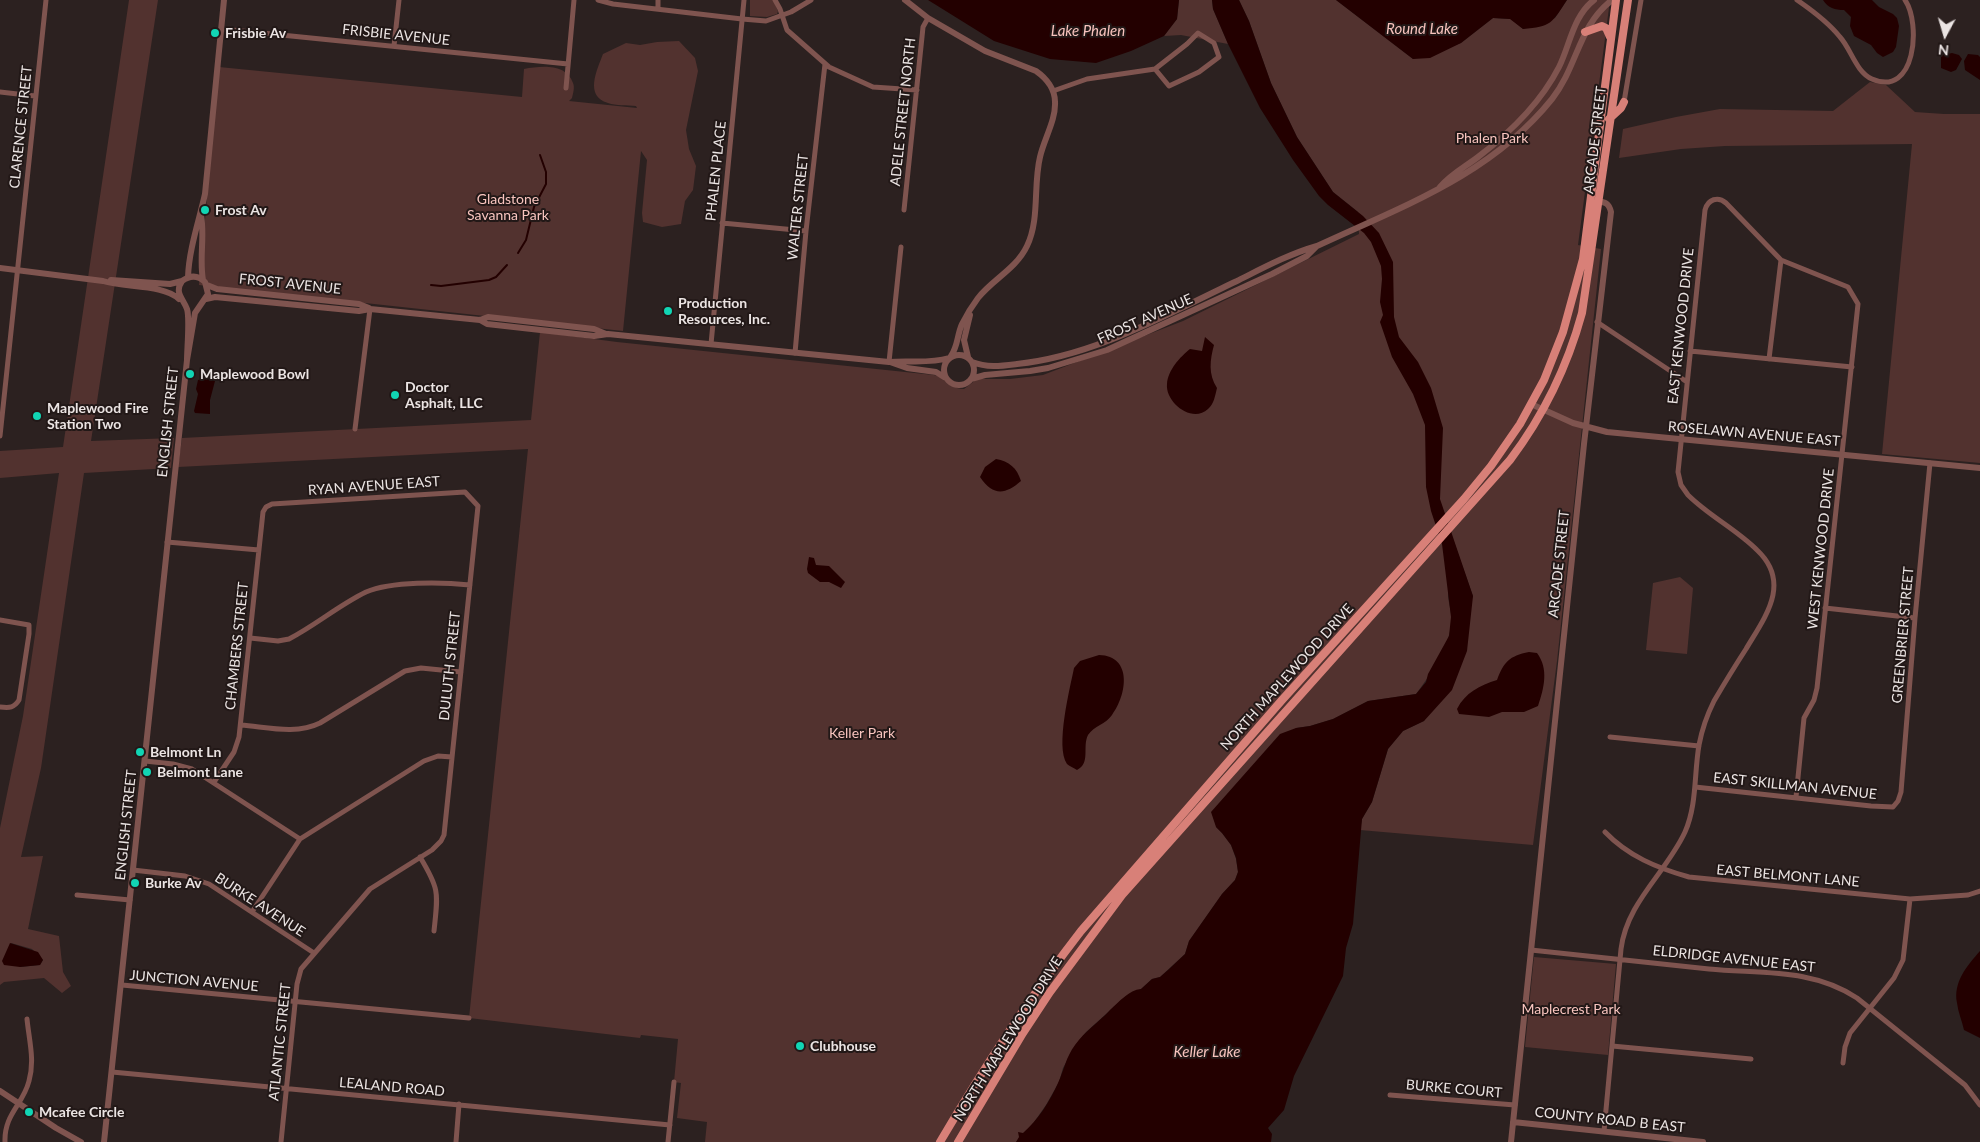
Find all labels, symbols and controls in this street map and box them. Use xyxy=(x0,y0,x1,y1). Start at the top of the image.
north arrow xyxy=(1920,10,1970,60)
water label: Round Lake xyxy=(1386,20,1458,38)
street label: FRISBIE AVENUE xyxy=(341,21,451,49)
water label: Lake Phalen xyxy=(1051,22,1125,40)
place label: Frisbie Av xyxy=(225,25,286,41)
marker: Frisbie Av xyxy=(209,27,221,39)
street label: ADELE STREET NORTH xyxy=(887,37,919,187)
text: N xyxy=(1937,41,1950,59)
street label: CLARENCE STREET xyxy=(6,65,36,189)
street label: ARCADE STREET xyxy=(1580,85,1610,195)
street label: PHALEN PLACE xyxy=(702,120,730,222)
park label: Phalen Park xyxy=(1456,130,1528,146)
street label: WALTER STREET xyxy=(784,153,812,261)
park label: Gladstone Savanna Park xyxy=(467,191,549,223)
place label: Frost Av xyxy=(215,202,267,218)
marker: Frost Av xyxy=(199,204,211,216)
street label: EAST KENWOOD DRIVE xyxy=(1664,247,1698,405)
street label: FROST AVENUE xyxy=(238,270,342,298)
street label: FROST AVENUE xyxy=(1095,290,1195,348)
place label: Production Resources, Inc. xyxy=(678,295,770,328)
marker: Production Resources, Inc. xyxy=(662,305,674,317)
street label: ENGLISH STREET xyxy=(154,366,182,478)
place label: Maplewood Bowl xyxy=(200,366,309,382)
marker: Maplewood Bowl xyxy=(184,368,196,380)
place label: Doctor Asphalt, LLC xyxy=(405,379,483,412)
marker: Doctor Asphalt, LLC xyxy=(389,389,401,401)
place label: Maplewood Fire Station Two xyxy=(47,400,148,432)
marker: Maplewood Fire Station Two xyxy=(31,410,43,422)
street label: ROSELAWN AVENUE EAST xyxy=(1667,418,1841,450)
street label: WEST KENWOOD DRIVE xyxy=(1804,468,1838,630)
street label: RYAN AVENUE EAST xyxy=(307,473,441,499)
street label: ARCADE STREET xyxy=(1545,509,1573,619)
street label: GREENBRIER STREET xyxy=(1889,566,1917,704)
street label: CHAMBERS STREET xyxy=(222,581,252,711)
street label: NORTH MAPLEWOOD DRIVE xyxy=(1217,600,1357,754)
street label: DULUTH STREET xyxy=(436,611,464,721)
park label: Keller Park xyxy=(829,725,895,741)
place label: Belmont Ln xyxy=(150,744,221,760)
marker: Belmont Ln xyxy=(134,746,146,758)
place label: Belmont Lane xyxy=(157,764,243,780)
marker: Belmont Lane xyxy=(141,766,153,778)
street label: ENGLISH STREET xyxy=(112,769,140,881)
street label: EAST SKILLMAN AVENUE xyxy=(1712,769,1878,803)
street label: EAST BELMONT LANE xyxy=(1716,861,1860,891)
street label: BURKE AVENUE xyxy=(212,870,308,940)
place label: Burke Av xyxy=(145,875,202,891)
marker: Burke Av xyxy=(129,877,141,889)
street label: ELDRIDGE AVENUE EAST xyxy=(1652,942,1816,976)
street label: NORTH MAPLEWOOD DRIVE xyxy=(950,954,1066,1124)
street label: JUNCTION AVENUE xyxy=(129,967,259,995)
street label: ATLANTIC STREET xyxy=(265,982,295,1102)
park label: Maplecrest Park xyxy=(1521,1001,1621,1017)
place label: Clubhouse xyxy=(810,1038,876,1054)
marker: Clubhouse xyxy=(794,1040,806,1052)
water label: Keller Lake xyxy=(1174,1043,1240,1061)
street label: LEALAND ROAD xyxy=(338,1074,446,1100)
street label: BURKE COURT xyxy=(1405,1076,1503,1102)
place label: Mcafee Circle xyxy=(39,1104,124,1120)
street label: COUNTY ROAD B EAST xyxy=(1534,1104,1686,1136)
marker: Mcafee Circle xyxy=(23,1106,35,1118)

